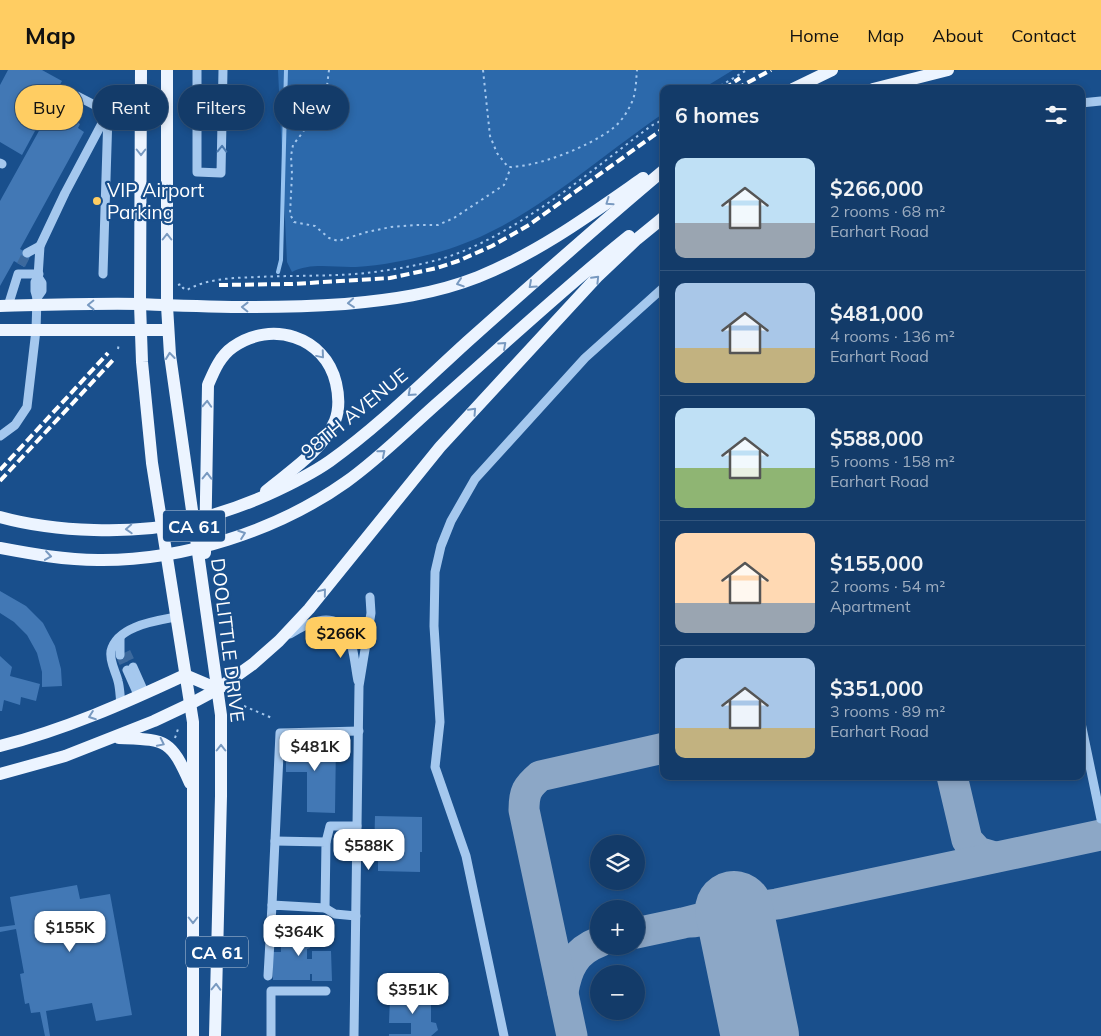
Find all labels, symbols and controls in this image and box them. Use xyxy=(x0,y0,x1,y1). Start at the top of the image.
text: Map xyxy=(25,20,76,50)
text: Home xyxy=(789,24,839,47)
text: Map xyxy=(867,24,904,47)
text: About xyxy=(932,24,983,47)
text: Contact xyxy=(1011,24,1076,47)
chip: Buy xyxy=(15,85,83,130)
chip: Rent xyxy=(93,85,168,130)
chip: Filters xyxy=(178,85,264,130)
chip: New xyxy=(274,85,349,130)
icon: filters xyxy=(1042,101,1070,129)
text: 6 homes xyxy=(675,102,759,128)
one-way arrow xyxy=(217,145,227,152)
one-way arrow xyxy=(136,148,146,156)
text: $266,000 xyxy=(830,175,923,201)
place label: VIP Airport Parking xyxy=(107,178,205,224)
icon: home xyxy=(715,178,775,238)
marker: VIP Airport Parking xyxy=(91,195,103,207)
one-way arrow xyxy=(605,196,615,205)
text: 2 rooms · 68 m² xyxy=(830,201,945,221)
text: Earhart Road xyxy=(830,221,929,241)
one-way arrow xyxy=(162,233,172,241)
one-way arrow xyxy=(590,276,599,285)
one-way arrow xyxy=(456,277,465,287)
one-way arrow xyxy=(528,279,537,288)
one-way arrow xyxy=(347,298,355,309)
one-way arrow xyxy=(87,300,94,310)
text: $481,000 xyxy=(830,300,923,326)
one-way arrow xyxy=(241,302,249,312)
icon: home xyxy=(715,303,775,363)
text: 4 rooms · 136 m² xyxy=(830,326,955,346)
one-way arrow xyxy=(497,341,506,350)
text: Earhart Road xyxy=(830,346,929,366)
one-way arrow xyxy=(315,349,324,358)
one-way arrow xyxy=(165,351,176,359)
street label: 98TH AVENUE xyxy=(296,363,412,463)
one-way arrow xyxy=(407,387,416,396)
one-way arrow xyxy=(201,400,212,408)
one-way arrow xyxy=(467,408,476,417)
text: $588,000 xyxy=(830,425,923,451)
icon: home xyxy=(715,428,775,488)
one-way arrow xyxy=(376,449,385,458)
text: 5 rooms · 158 m² xyxy=(830,451,955,471)
text: Earhart Road xyxy=(830,471,929,491)
one-way arrow xyxy=(201,472,212,480)
road number: CA 61 xyxy=(163,511,225,542)
one-way arrow xyxy=(125,523,133,534)
one-way arrow xyxy=(237,530,246,540)
text: $155,000 xyxy=(830,550,923,576)
one-way arrow xyxy=(44,551,52,561)
icon: home xyxy=(715,553,775,613)
street label: DOOLITTLE DRIVE xyxy=(206,557,250,723)
text: 2 rooms · 54 m² xyxy=(830,576,945,596)
one-way arrow xyxy=(318,589,326,598)
text: Apartment xyxy=(830,596,911,616)
pin: $266K xyxy=(306,616,376,659)
text: $266K xyxy=(316,623,366,643)
text: $351,000 xyxy=(830,675,923,701)
icon: home xyxy=(715,678,775,738)
text: 3 rooms · 89 m² xyxy=(830,701,945,721)
one-way arrow xyxy=(89,710,97,720)
text: Earhart Road xyxy=(830,721,929,741)
pin: $481K xyxy=(280,730,350,772)
text: $481K xyxy=(290,736,340,756)
one-way arrow xyxy=(156,737,165,747)
one-way arrow xyxy=(216,743,226,751)
pin: $588K xyxy=(334,828,404,871)
text: $588K xyxy=(344,835,394,855)
map controls xyxy=(590,835,645,1020)
button: layers xyxy=(590,835,645,890)
button: + xyxy=(590,900,645,955)
pin: $155K xyxy=(35,910,105,953)
pin: $364K xyxy=(264,914,334,957)
one-way arrow xyxy=(188,916,198,924)
text: $155K xyxy=(45,917,95,937)
text: $364K xyxy=(274,921,324,941)
road number: CA 61 xyxy=(186,936,248,968)
button: − xyxy=(590,965,645,1020)
pin: $351K xyxy=(378,972,448,1015)
text: $351K xyxy=(388,979,438,999)
one-way arrow xyxy=(211,983,221,991)

